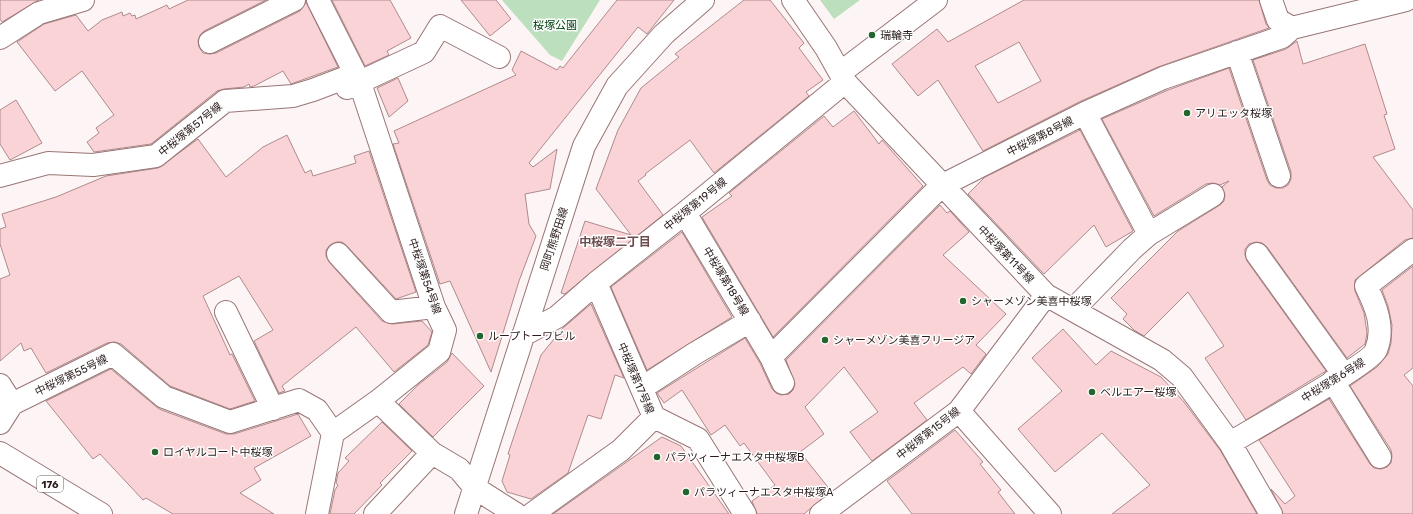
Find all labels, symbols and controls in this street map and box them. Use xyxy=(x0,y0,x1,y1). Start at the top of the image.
park label: 桜塚公園 xyxy=(533,19,577,32)
place label: 瑞輪寺 xyxy=(880,29,913,42)
marker: 瑞輪寺 xyxy=(867,30,877,40)
street label: 中桜塚第57号線 xyxy=(156,100,225,159)
place label: アリエッタ桜塚 xyxy=(1195,107,1272,120)
marker: アリエッタ桜塚 xyxy=(1182,108,1192,118)
street label: 中桜塚第8号線 xyxy=(1005,114,1076,159)
street label: 中桜塚第19号線 xyxy=(661,175,729,234)
street label: 岡町熊野田線 xyxy=(538,206,571,273)
street label: 中桜塚第11号線 xyxy=(975,223,1037,286)
district label: 中桜塚二丁目 xyxy=(579,235,651,249)
street label: 中桜塚第54号線 xyxy=(405,237,444,316)
street label: 中桜塚第18号線 xyxy=(700,245,751,318)
place label: シャーメゾン美喜中桜塚 xyxy=(971,295,1092,308)
marker: シャーメゾン美喜中桜塚 xyxy=(958,296,968,306)
place label: ループトーワビル xyxy=(488,330,575,343)
marker: ループトーワビル xyxy=(475,331,485,341)
place label: シャーメゾン美喜フリージア xyxy=(833,334,975,347)
marker: シャーメゾン美喜フリージア xyxy=(820,335,830,345)
street label: 中桜塚第17号線 xyxy=(615,341,656,416)
street label: 中桜塚第55号線 xyxy=(33,352,110,399)
street label: 中桜塚第6号線 xyxy=(1299,356,1368,405)
place label: ベルエアー桜塚 xyxy=(1100,386,1176,399)
marker: ベルエアー桜塚 xyxy=(1087,387,1097,397)
street label: 中桜塚第15号線 xyxy=(894,404,963,462)
place label: ロイヤルコート中桜塚 xyxy=(163,446,272,459)
marker: ロイヤルコート中桜塚 xyxy=(150,447,160,457)
place label: パラツィーナエスタ中桜塚B xyxy=(665,451,804,464)
marker: パラツィーナエスタ中桜塚B xyxy=(652,452,662,462)
road number: 176 xyxy=(37,476,63,492)
place label: パラツィーナエスタ中桜塚A xyxy=(694,486,834,499)
marker: パラツィーナエスタ中桜塚A xyxy=(681,487,691,497)

